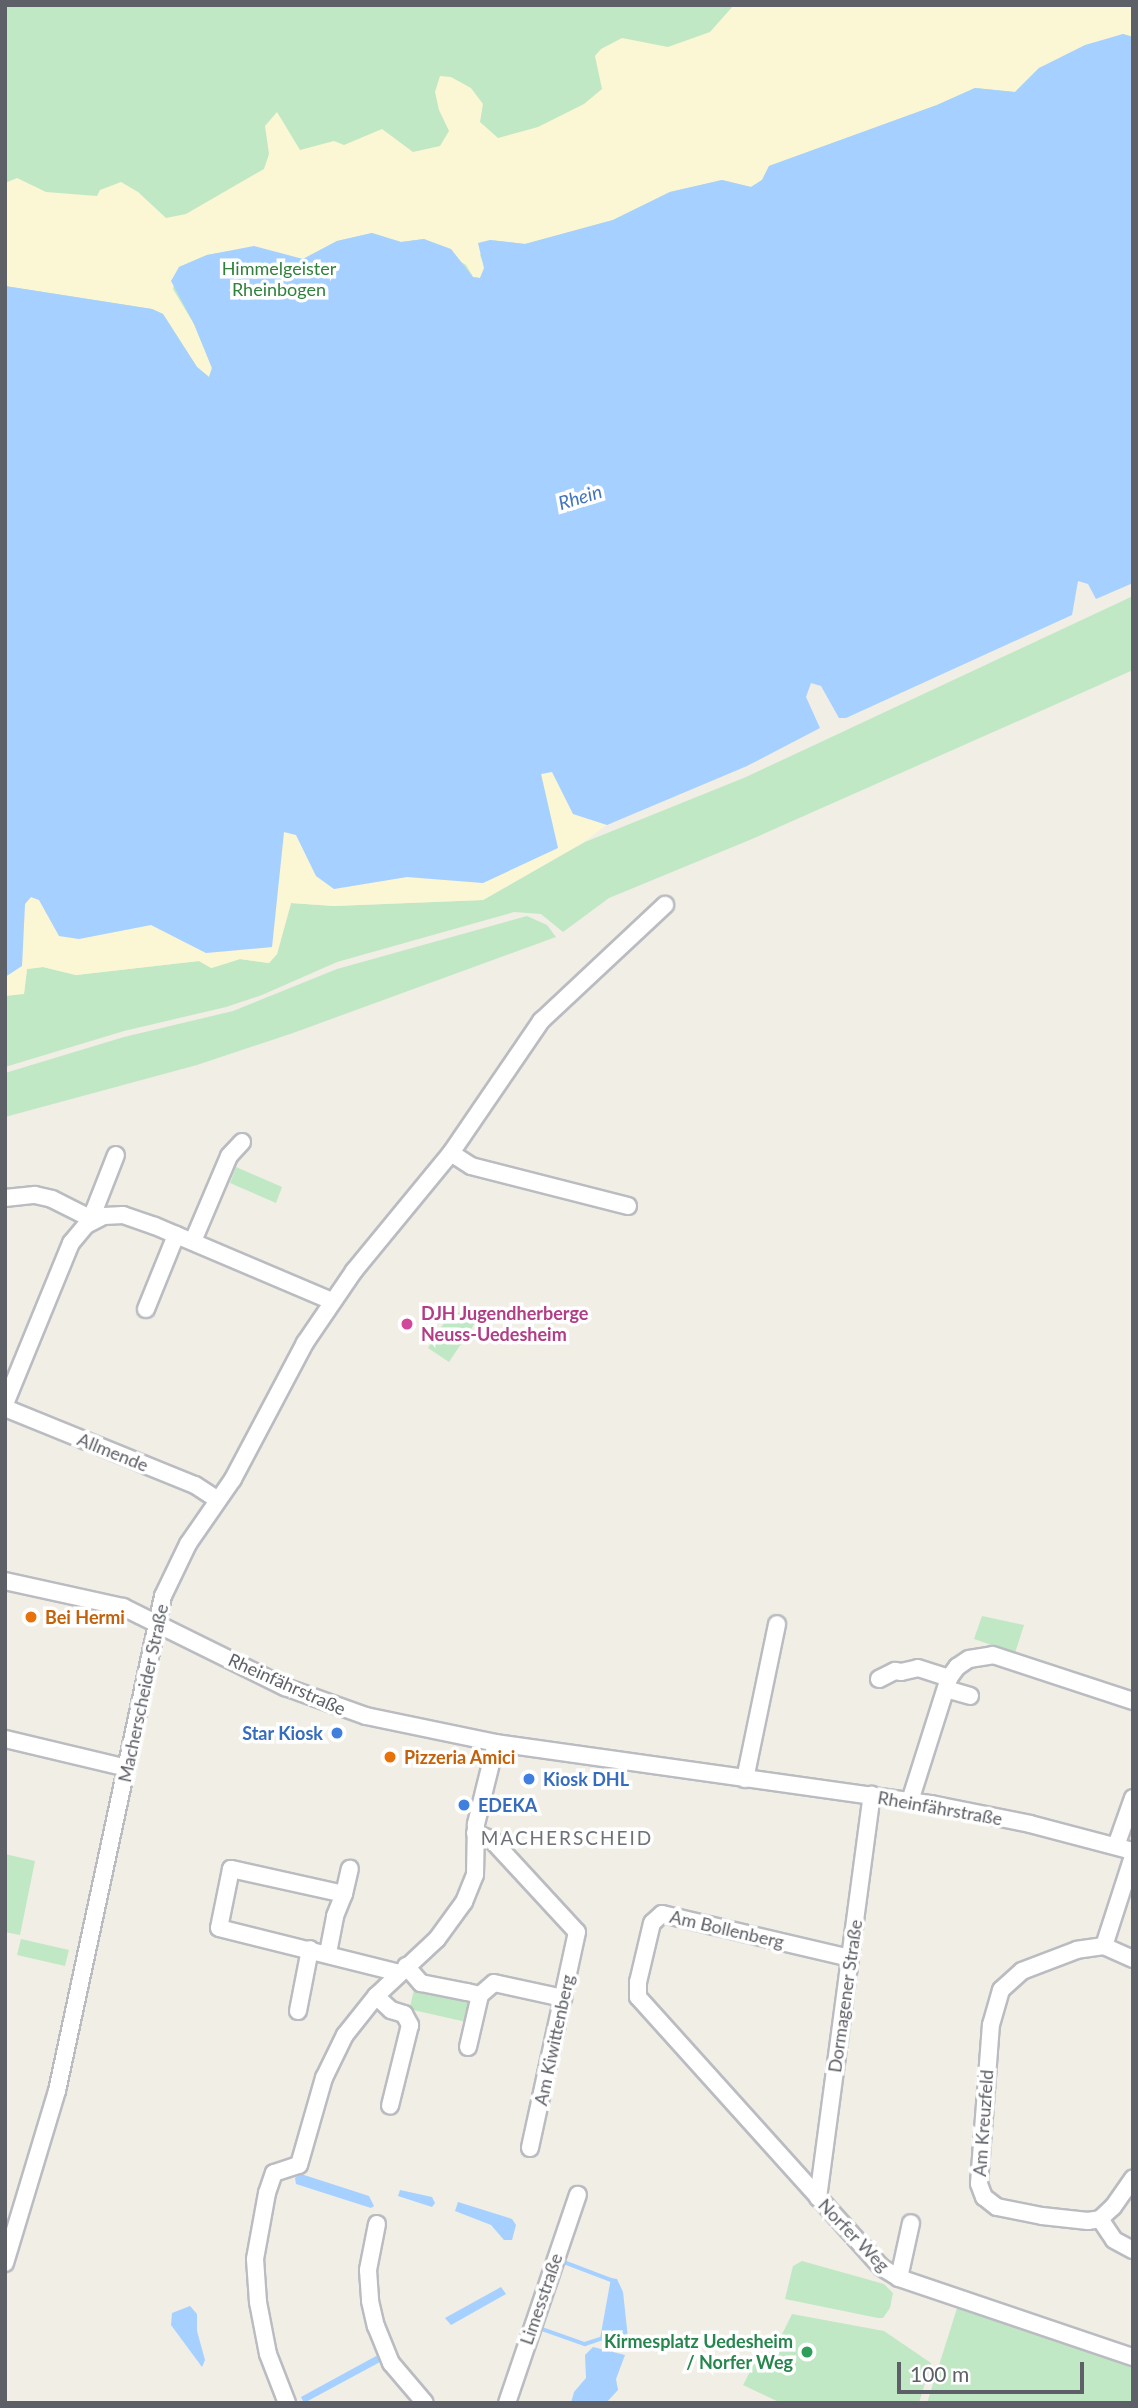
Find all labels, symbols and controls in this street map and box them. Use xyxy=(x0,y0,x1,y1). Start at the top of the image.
park label: Himmelgeister Rheinbogen xyxy=(222,258,336,300)
water label: Rhein xyxy=(555,480,605,514)
place label: DJH Jugendherberge Neuss-Uedesheim xyxy=(421,1303,589,1346)
marker: DJH Jugendherberge Neuss-Uedesheim xyxy=(399,1316,415,1332)
street label: Allmende xyxy=(74,1428,152,1476)
street label: Macherscheider Straße xyxy=(114,1602,172,1784)
place label: Bei Hermi xyxy=(45,1606,125,1628)
marker: Bei Hermi xyxy=(23,1609,39,1625)
street label: Rheinfährstraße xyxy=(225,1648,349,1720)
place label: Star Kiosk xyxy=(242,1722,323,1744)
marker: Star Kiosk xyxy=(329,1725,345,1741)
place label: Pizzeria Amici xyxy=(404,1746,516,1768)
marker: Pizzeria Amici xyxy=(382,1749,398,1765)
place label: Kiosk DHL xyxy=(543,1768,629,1790)
marker: Kiosk DHL xyxy=(521,1771,537,1787)
street label: Rheinfährstraße xyxy=(876,1786,1004,1830)
place label: EDEKA xyxy=(478,1794,537,1816)
marker: EDEKA xyxy=(456,1797,472,1813)
district label: MACHERSCHEID xyxy=(482,1827,652,1849)
street label: Am Bollenberg xyxy=(668,1905,786,1953)
street label: Dormagener Straße xyxy=(824,1918,866,2074)
street label: Am Kiwittenberg xyxy=(530,1973,578,2107)
street label: Am Kreuzfeld xyxy=(968,2069,998,2177)
street label: Norfer Weg xyxy=(814,2194,894,2276)
street label: Limesstraße xyxy=(515,2250,567,2348)
place label: Kirmesplatz Uedesheim / Norfer Weg xyxy=(604,2331,793,2374)
marker: Kirmesplatz Uedesheim / Norfer Weg xyxy=(799,2344,815,2360)
scale bar xyxy=(900,2348,1087,2392)
text: 100 m xyxy=(910,2361,969,2386)

